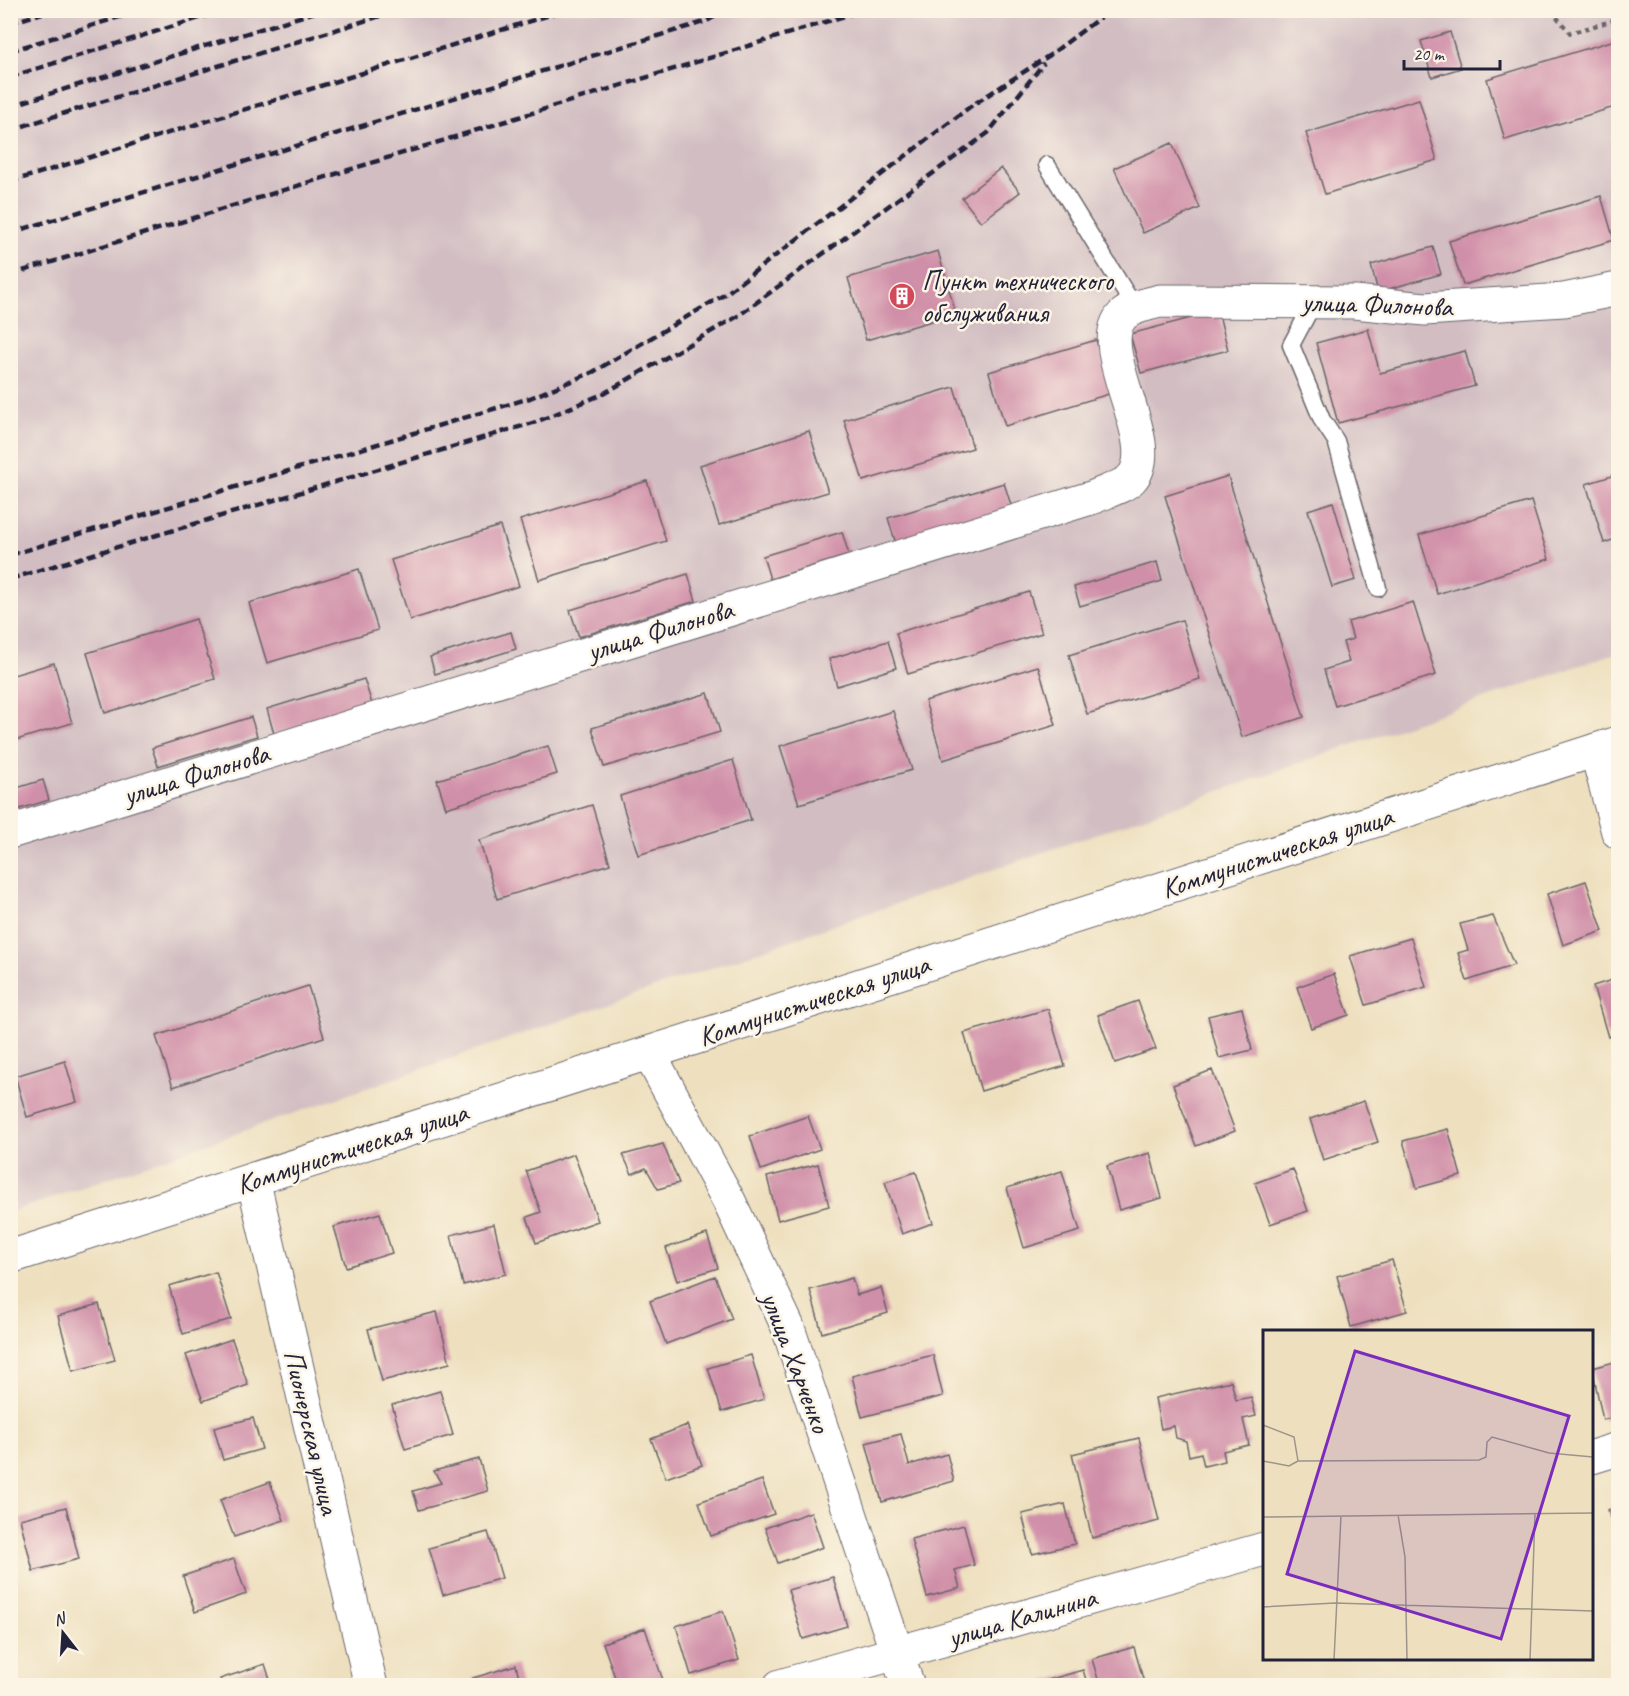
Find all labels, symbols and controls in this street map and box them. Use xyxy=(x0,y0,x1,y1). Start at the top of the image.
scale bar xyxy=(1404,33,1500,71)
text: 20 m xyxy=(1413,43,1446,65)
place label: Пункт технического обслуживания xyxy=(922,263,1115,330)
building icon: Пункт технического обслуживания xyxy=(887,281,917,311)
street label: улица Филонова xyxy=(1299,284,1455,324)
street label: улица Филонова xyxy=(581,591,739,669)
street label: улица Филонова xyxy=(117,735,275,813)
street label: Коммунистическая улица xyxy=(1157,798,1399,906)
street label: Коммунистическая улица xyxy=(694,946,936,1054)
street label: Коммунистическая улица xyxy=(232,1094,474,1202)
street label: улица Харченко xyxy=(752,1285,840,1439)
inset map xyxy=(1263,1330,1593,1660)
street label: Пионерская улица xyxy=(276,1346,348,1519)
street label: улица Калинина xyxy=(942,1579,1102,1655)
north arrow xyxy=(33,1603,93,1663)
text: N xyxy=(51,1608,70,1631)

